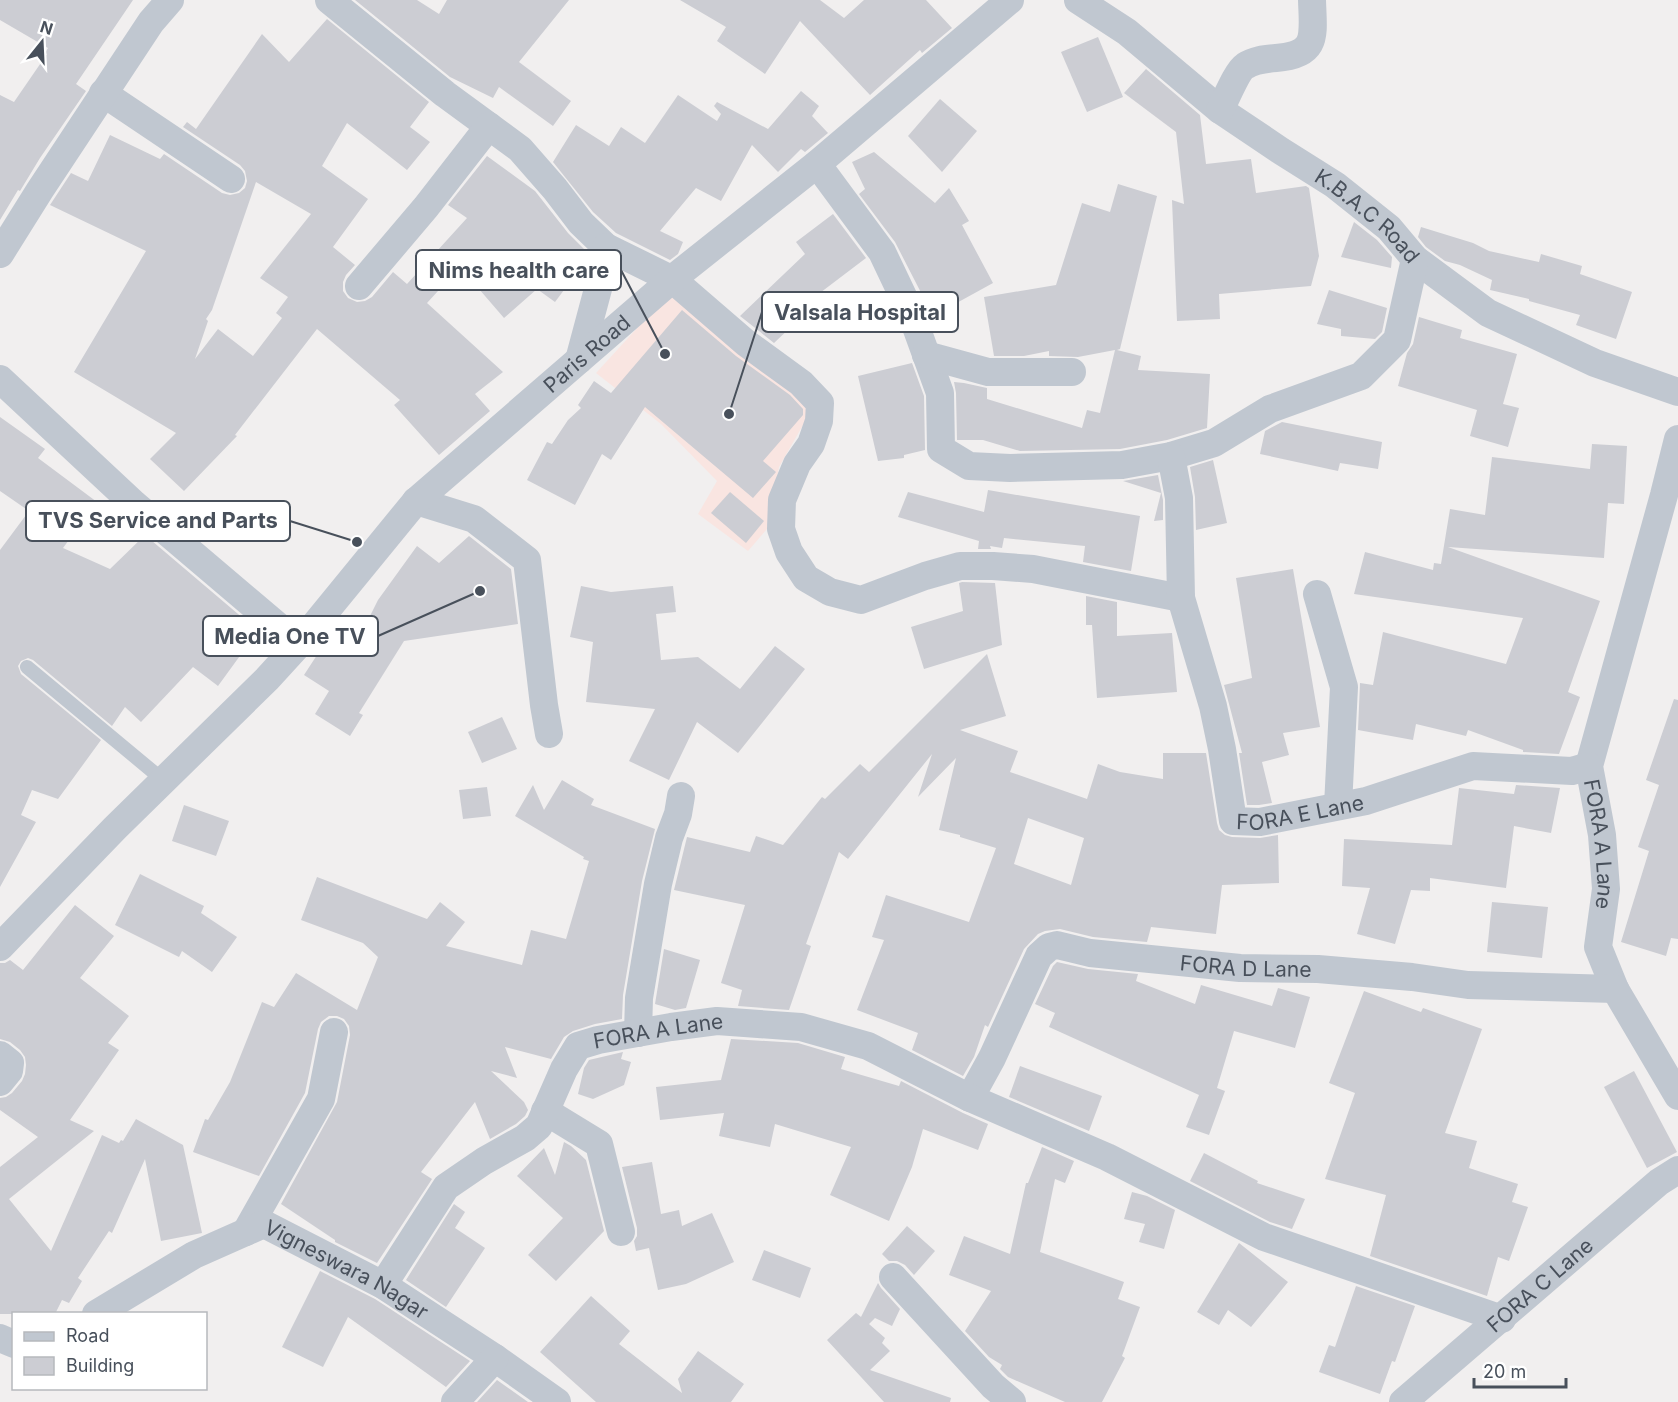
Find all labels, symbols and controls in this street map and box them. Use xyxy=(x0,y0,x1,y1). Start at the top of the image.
north arrow xyxy=(12,12,72,72)
text: N xyxy=(38,16,56,39)
street label: K.B.A.C Road xyxy=(1311,163,1425,268)
callout: Nims health care xyxy=(416,250,621,290)
text: Nims health care xyxy=(429,257,609,283)
callout: Valsala Hospital xyxy=(762,292,958,332)
text: Valsala Hospital xyxy=(774,299,946,325)
street label: Paris Road xyxy=(538,309,635,398)
callout: TVS Service and Parts xyxy=(26,501,290,541)
text: TVS Service and Parts xyxy=(38,507,278,533)
callout: Media One TV xyxy=(203,616,378,656)
text: Media One TV xyxy=(214,623,366,649)
street label: FORA A Lane xyxy=(1579,777,1619,911)
street label: FORA E Lane xyxy=(1236,789,1366,835)
street label: FORA D Lane xyxy=(1179,950,1312,981)
street label: FORA A Lane xyxy=(591,1008,725,1053)
street label: Vigneswara Nagar xyxy=(261,1214,433,1324)
street label: FORA C Lane xyxy=(1481,1232,1598,1337)
legend xyxy=(12,1312,207,1390)
text: Road xyxy=(66,1325,109,1346)
scale bar xyxy=(1474,1351,1566,1389)
text: Building xyxy=(66,1355,134,1376)
text: 20 m xyxy=(1483,1361,1526,1382)

